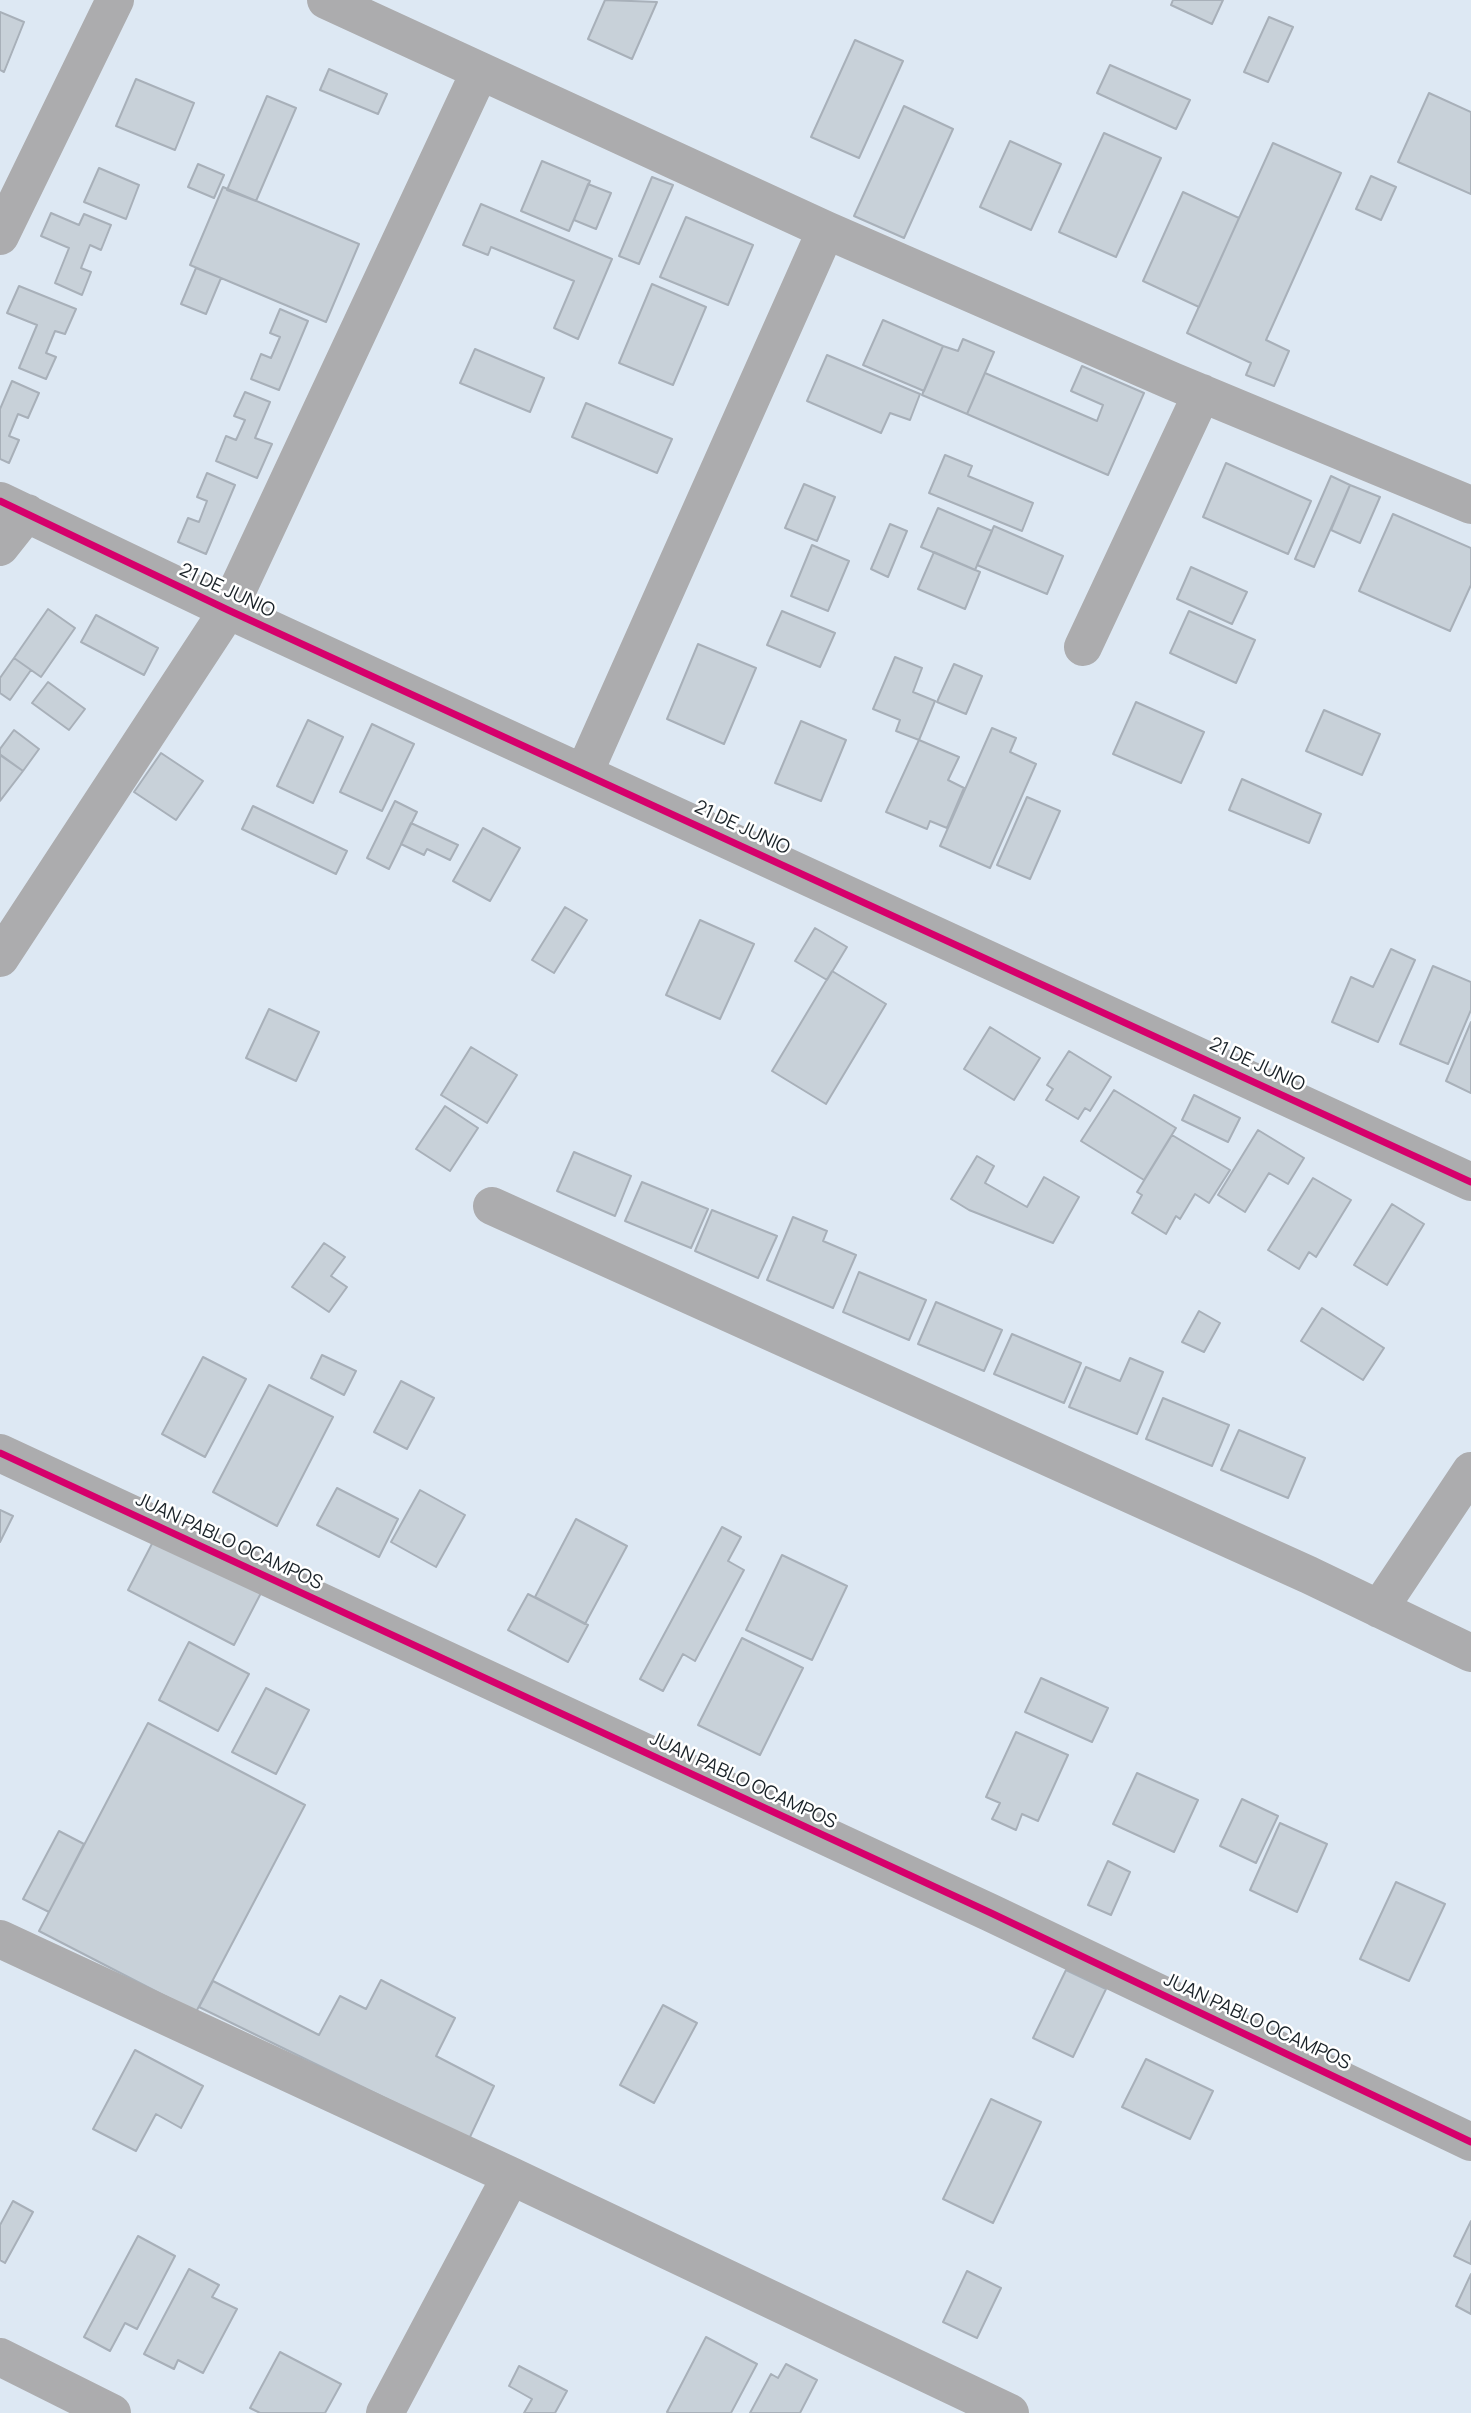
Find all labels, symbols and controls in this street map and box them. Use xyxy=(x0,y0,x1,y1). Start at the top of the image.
street label: 21 DE JUNIO xyxy=(176,559,278,623)
street label: 21 DE JUNIO xyxy=(691,796,793,860)
street label: 21 DE JUNIO xyxy=(1206,1033,1308,1097)
street label: JUAN PABLO OCAMPOS xyxy=(132,1489,326,1595)
street label: JUAN PABLO OCAMPOS xyxy=(646,1728,840,1834)
street label: JUAN PABLO OCAMPOS xyxy=(1160,1969,1354,2075)

